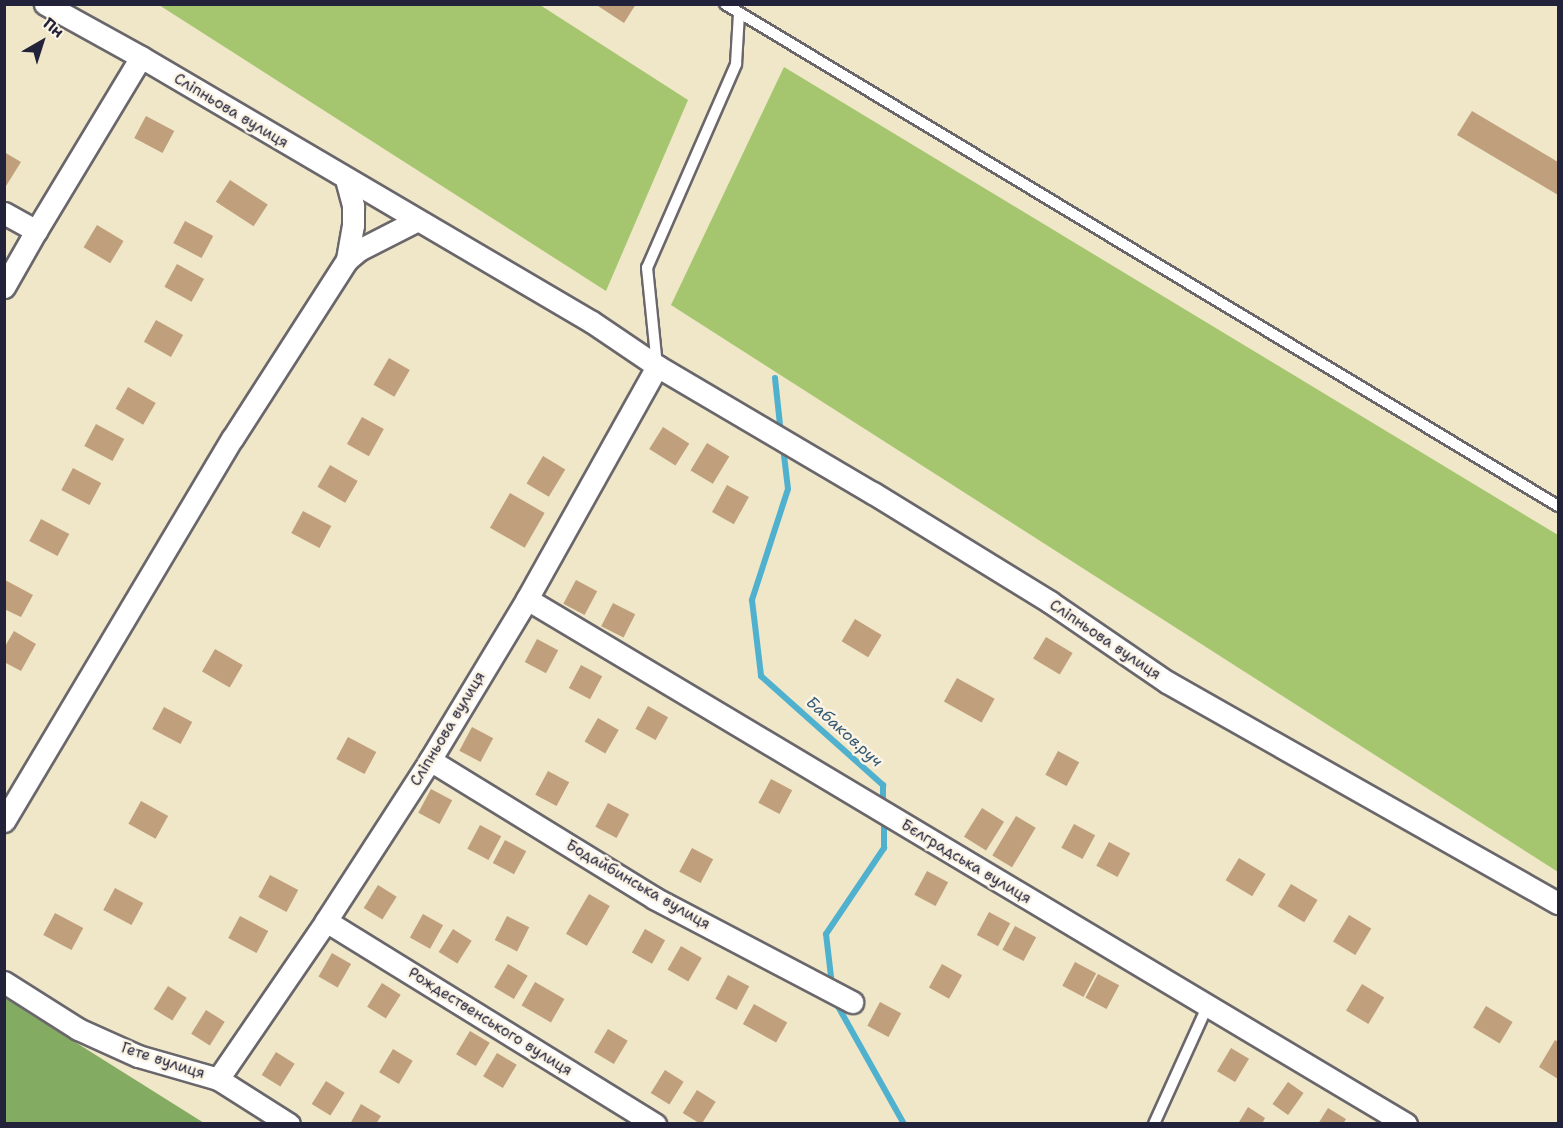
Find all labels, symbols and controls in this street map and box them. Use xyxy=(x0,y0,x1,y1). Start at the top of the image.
north arrow xyxy=(12,12,72,72)
text: Пн xyxy=(39,13,68,42)
street label: Сліпньова вулиця xyxy=(171,70,291,152)
street label: Сліпньова вулиця xyxy=(1046,596,1164,684)
street label: Сліпньова вулиця xyxy=(407,669,489,789)
water label: Бабаков.руч xyxy=(802,693,886,771)
street label: Бєлградська вулиця xyxy=(898,816,1034,908)
street label: Бодайбинська вулиця xyxy=(563,836,713,934)
street label: Рождественського вулиця xyxy=(405,964,575,1080)
street label: Гете вулиця xyxy=(119,1039,207,1083)

